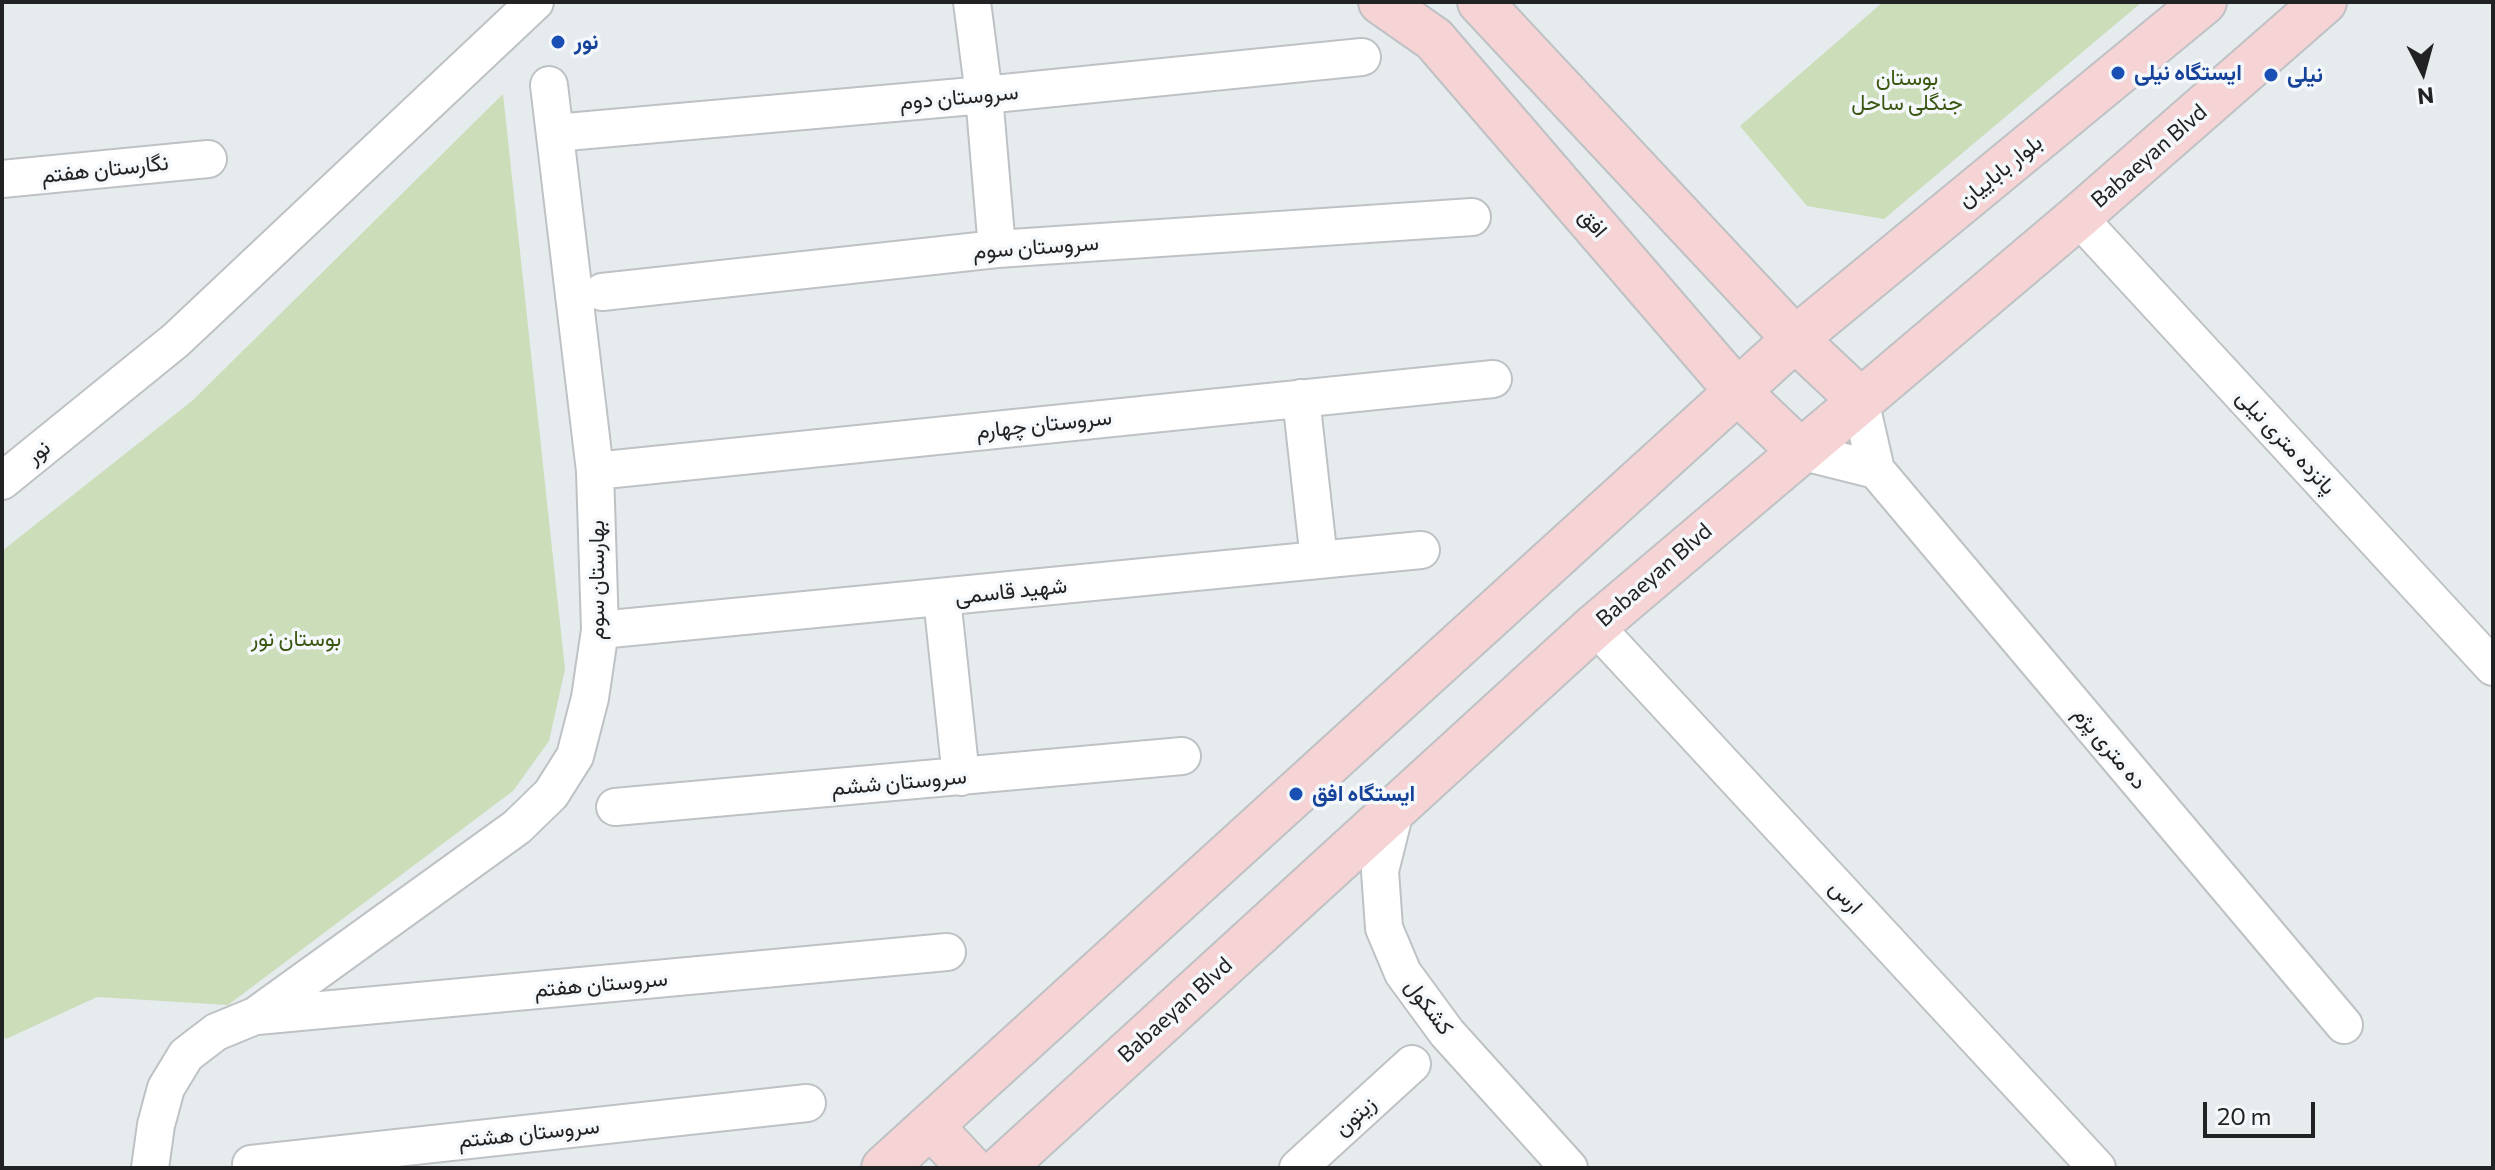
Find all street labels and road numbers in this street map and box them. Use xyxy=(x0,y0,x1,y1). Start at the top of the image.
street label: سروستان دوم xyxy=(898,79,1020,115)
street label: Babaeyan Blvd xyxy=(2086,99,2212,213)
street label: بلوار باباییان xyxy=(1953,129,2047,213)
street label: نگارستان هفتم xyxy=(40,149,170,189)
street label: افق xyxy=(1573,203,1613,243)
street label: سروستان سوم xyxy=(972,229,1100,265)
street label: پانزده متری نیلی xyxy=(2231,384,2341,500)
street label: سروستان چهارم xyxy=(975,404,1113,444)
street label: نور xyxy=(21,434,55,470)
street label: Babaeyan Blvd xyxy=(1591,518,1717,632)
street label: بهارستان سوم xyxy=(584,520,610,640)
street label: شهید قاسمی xyxy=(954,572,1068,610)
street label: ده متری پژم xyxy=(2068,701,2152,795)
street label: سروستان ششم xyxy=(830,763,968,801)
street label: ارس xyxy=(1824,875,1868,919)
street label: Babaeyan Blvd xyxy=(1112,952,1238,1068)
street label: سروستان هفتم xyxy=(533,965,669,1003)
street label: کشکول xyxy=(1399,974,1459,1040)
street label: زیتون xyxy=(1329,1090,1381,1142)
street label: سروستان هشتم xyxy=(457,1112,601,1154)

